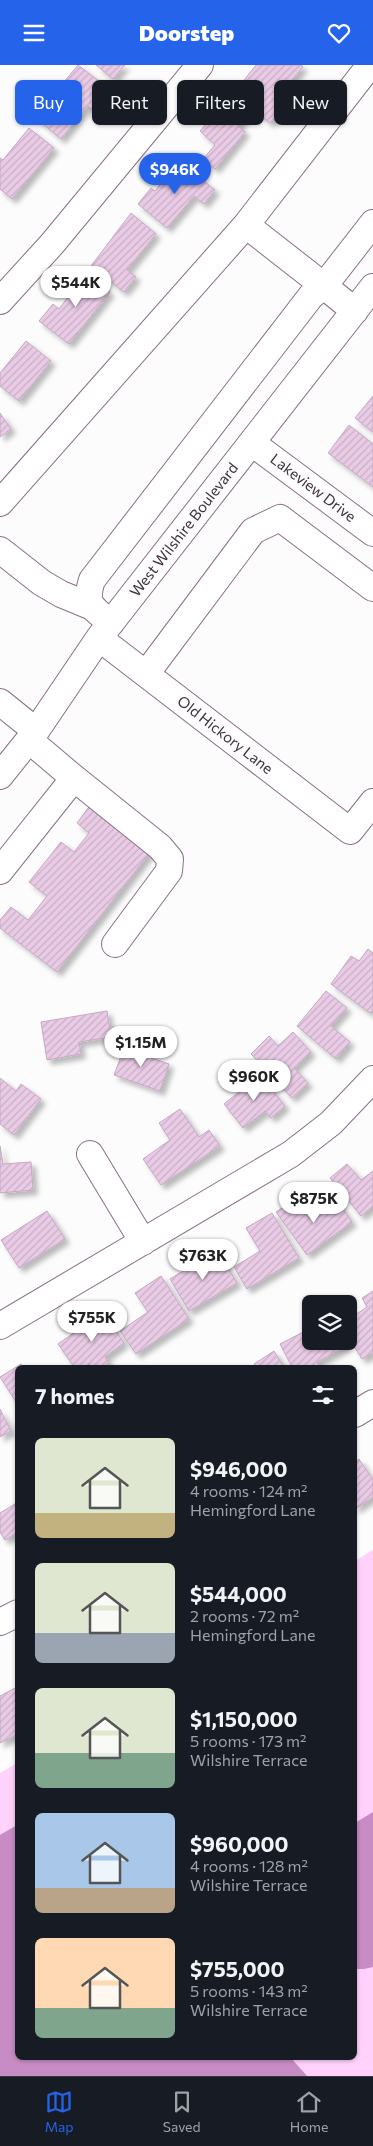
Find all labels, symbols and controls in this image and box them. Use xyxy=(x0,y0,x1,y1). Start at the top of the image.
icon: menu xyxy=(20,19,48,47)
text: Doorstep xyxy=(139,19,234,46)
icon: heart xyxy=(325,19,353,47)
chip: Buy xyxy=(15,80,82,125)
chip: Rent xyxy=(92,80,167,125)
chip: Filters xyxy=(177,80,264,125)
chip: New xyxy=(274,80,347,125)
pin: $946K xyxy=(140,153,210,195)
text: $946K xyxy=(150,159,200,178)
pin: $544K xyxy=(41,265,111,308)
text: $544K xyxy=(51,272,101,291)
street label: Lakeview Drive xyxy=(267,449,360,525)
street label: West Wilshire Boulevard xyxy=(125,459,241,600)
street label: Old Hickory Lane xyxy=(174,691,277,777)
pin: $1.15M xyxy=(100,1025,182,1068)
text: $1.15M xyxy=(115,1032,167,1051)
pin: $960K xyxy=(219,1059,289,1102)
text: $960K xyxy=(229,1066,279,1085)
pin: $875K xyxy=(279,1181,349,1224)
text: $875K xyxy=(290,1188,338,1207)
pin: $763K xyxy=(168,1239,238,1281)
text: $763K xyxy=(179,1245,227,1264)
map controls xyxy=(302,1295,357,1350)
button: layers xyxy=(302,1295,357,1350)
pin: $755K xyxy=(57,1301,127,1343)
text: $755K xyxy=(68,1307,116,1326)
icon: filters xyxy=(309,1381,337,1409)
text: 7 homes xyxy=(35,1383,114,1408)
text: $946,000 xyxy=(190,1456,287,1481)
icon: home xyxy=(75,1458,135,1518)
text: 4 rooms · 124 m² xyxy=(190,1481,308,1500)
text: Hemingford Lane xyxy=(190,1500,315,1519)
text: $544,000 xyxy=(190,1581,287,1606)
icon: home xyxy=(75,1583,135,1643)
text: 2 rooms · 72 m² xyxy=(190,1606,299,1625)
text: Hemingford Lane xyxy=(190,1625,315,1644)
text: $1,150,000 xyxy=(190,1706,298,1731)
icon: home xyxy=(75,1708,135,1768)
text: 5 rooms · 173 m² xyxy=(190,1731,307,1750)
text: Wilshire Terrace xyxy=(190,1750,307,1769)
text: $960,000 xyxy=(190,1831,288,1856)
icon: home xyxy=(75,1833,135,1893)
text: 4 rooms · 128 m² xyxy=(190,1856,308,1875)
text: Wilshire Terrace xyxy=(190,1875,307,1894)
text: $755,000 xyxy=(190,1956,285,1981)
icon: home xyxy=(75,1958,135,2018)
text: 5 rooms · 143 m² xyxy=(190,1981,308,2000)
text: Wilshire Terrace xyxy=(190,2000,307,2019)
tab: Map xyxy=(45,2088,74,2135)
tab: Saved xyxy=(163,2088,201,2135)
tab: Home xyxy=(290,2088,328,2135)

